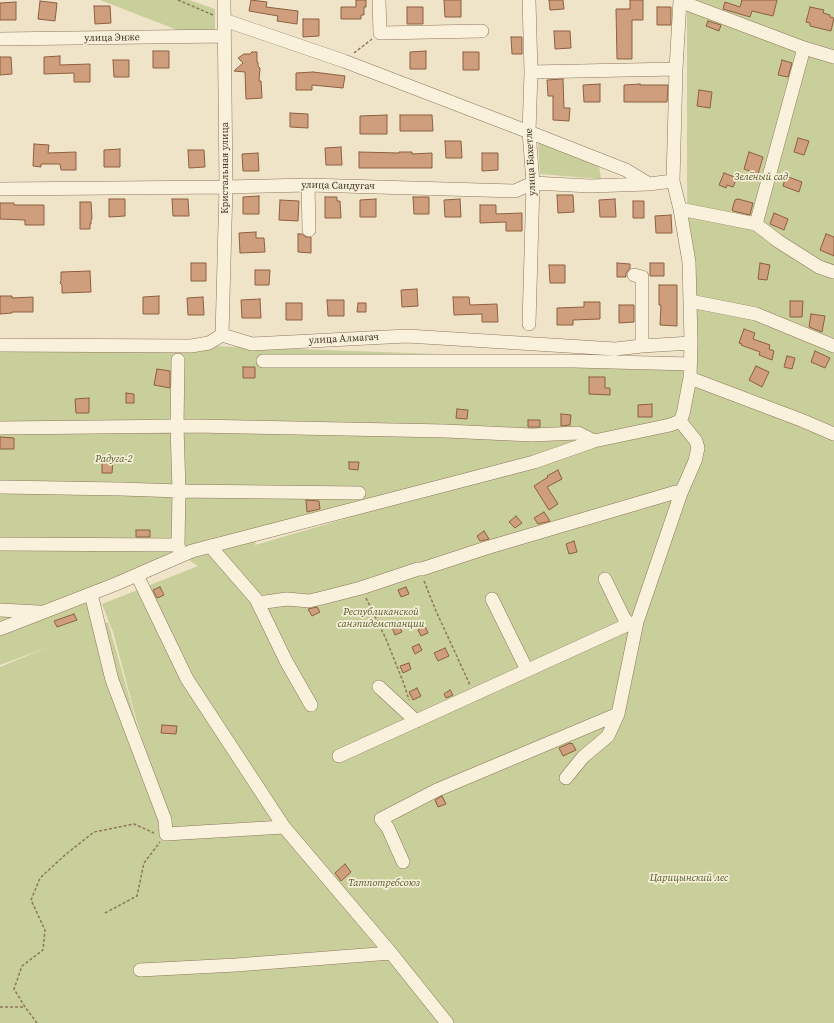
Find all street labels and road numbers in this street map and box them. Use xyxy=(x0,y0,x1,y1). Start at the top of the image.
street label: улица Энже xyxy=(84,32,140,44)
street label: Кристальная улица xyxy=(219,122,231,214)
street label: улица Бахетле xyxy=(523,128,539,196)
street label: улица Сандугач xyxy=(301,179,375,193)
street label: улица Алмагач xyxy=(309,331,379,347)

